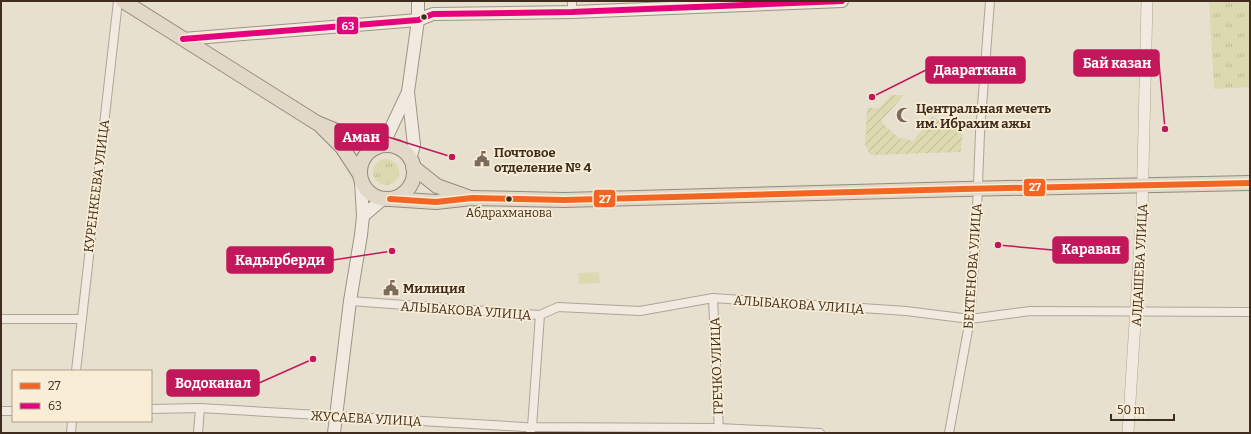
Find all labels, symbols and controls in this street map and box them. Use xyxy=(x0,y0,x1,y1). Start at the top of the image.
unlabelled marker xyxy=(419,12,429,22)
line badge: 63 xyxy=(336,16,359,35)
text: 63 xyxy=(342,20,354,33)
callout: Бай казан xyxy=(1074,50,1159,76)
text: Бай казан xyxy=(1083,55,1151,72)
callout: Даараткана xyxy=(926,57,1025,83)
text: Даараткана xyxy=(934,62,1016,79)
place label: Центральная мечеть им. Ибрахим ажы xyxy=(916,101,1051,131)
mosque icon: Центральная мечеть им. Ибрахим ажы xyxy=(895,106,913,124)
street label: КУРЕНКЕЕВА УЛИЦА xyxy=(81,118,112,253)
callout: Аман xyxy=(335,124,388,150)
text: Аман xyxy=(342,129,380,146)
place label: Почтовое отделение № 4 xyxy=(494,145,591,175)
public building icon: Почтовое отделение № 4 xyxy=(473,150,491,168)
line badge: 27 xyxy=(1023,178,1046,197)
text: 27 xyxy=(1029,181,1041,194)
line badge: 27 xyxy=(593,189,616,208)
text: 27 xyxy=(599,193,611,206)
marker: Абдрахманова xyxy=(504,194,514,204)
street label: БЕКТЕНОВА УЛИЦА xyxy=(961,202,984,329)
street label: АЛДАШЕВА УЛИЦА xyxy=(1129,202,1150,327)
place label: Абдрахманова xyxy=(466,206,553,220)
callout: Караван xyxy=(1053,237,1128,263)
text: Караван xyxy=(1061,241,1121,258)
callout: Кадырберди xyxy=(227,247,333,273)
text: Кадырберди xyxy=(235,252,326,269)
public building icon: Милиция xyxy=(382,279,400,297)
place label: Милиция xyxy=(403,281,466,296)
street label: АЛЫБАКОВА УЛИЦА xyxy=(733,292,866,317)
street label: АЛЫБАКОВА УЛИЦА xyxy=(400,298,533,323)
street label: ГРЕЧКО УЛИЦА xyxy=(707,316,726,415)
legend xyxy=(12,370,152,422)
callout: Водоканал xyxy=(167,370,259,396)
text: Водоканал xyxy=(175,375,251,392)
text: 27 xyxy=(48,379,60,393)
scale bar xyxy=(1111,396,1174,422)
text: 63 xyxy=(48,399,62,413)
text: 50 m xyxy=(1117,403,1146,417)
street label: ЖУСАЕВА УЛИЦА xyxy=(310,408,423,429)

